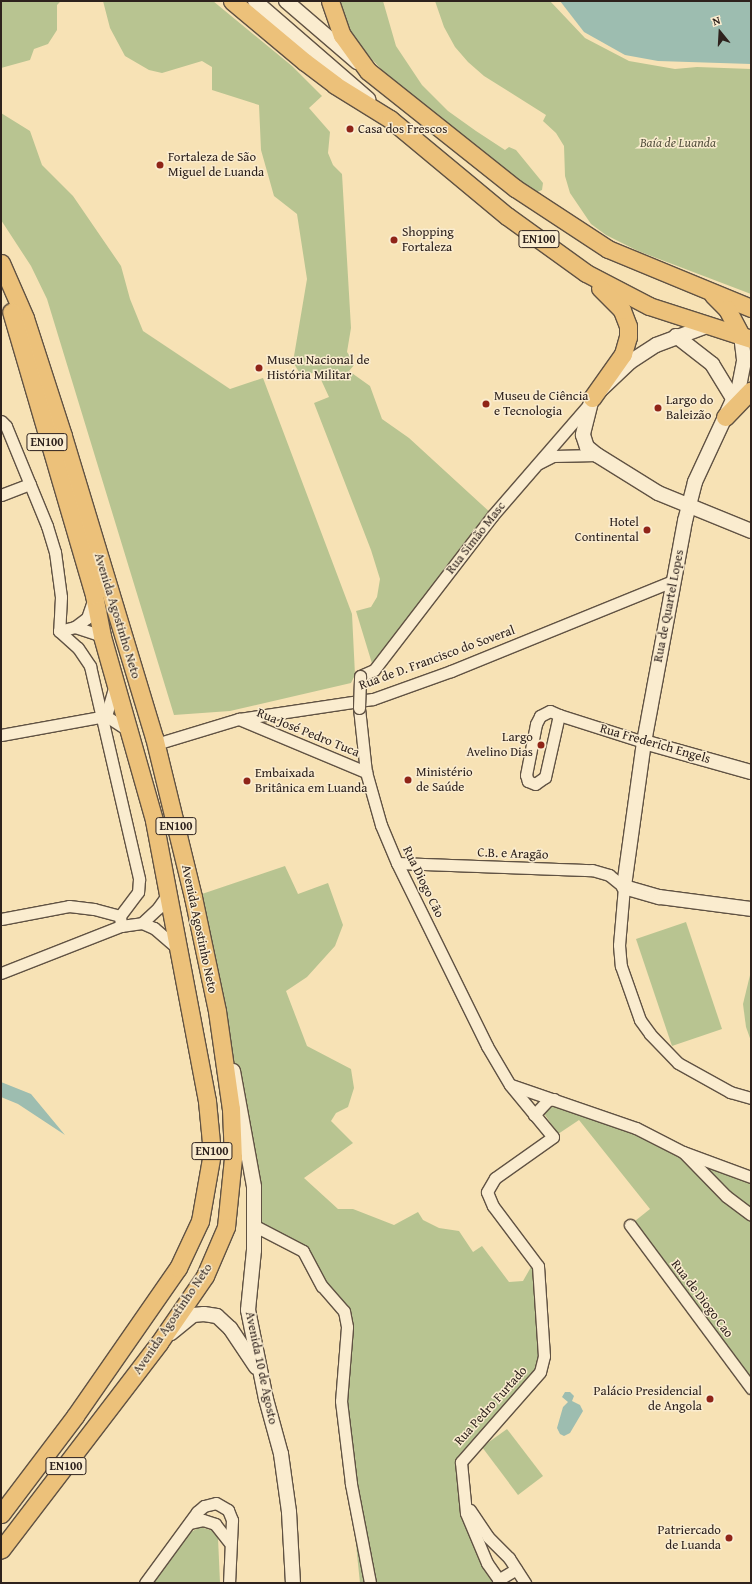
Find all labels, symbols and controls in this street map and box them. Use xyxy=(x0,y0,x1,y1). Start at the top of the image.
north arrow xyxy=(700,12,740,52)
text: N xyxy=(710,12,722,29)
place label: Casa dos Frescos xyxy=(358,121,447,137)
marker: Casa dos Frescos xyxy=(345,124,355,134)
park label: Baía de Luanda xyxy=(640,135,716,151)
place label: Fortaleza de São Miguel de Luanda xyxy=(168,150,264,181)
marker: Fortaleza de São Miguel de Luanda xyxy=(155,160,165,170)
place label: Shopping Fortaleza xyxy=(402,225,454,256)
road number: EN100 xyxy=(518,229,560,249)
marker: Shopping Fortaleza xyxy=(389,235,399,245)
place label: Museu Nacional de História Militar xyxy=(267,353,370,384)
marker: Museu Nacional de História Militar xyxy=(254,363,264,373)
place label: Museu de Ciência e Tecnologia xyxy=(494,389,588,420)
place label: Largo do Baleizão xyxy=(666,393,713,424)
marker: Museu de Ciência e Tecnologia xyxy=(481,399,491,409)
marker: Largo do Baleizão xyxy=(653,403,663,413)
road number: EN100 xyxy=(26,432,68,452)
street label: Rua Simão Masc xyxy=(443,499,509,577)
place label: Hotel Continental xyxy=(575,515,639,546)
marker: Hotel Continental xyxy=(642,525,652,535)
street label: Rua de Quartel Lopes xyxy=(650,548,688,664)
street label: Avenida Agostinho Neto xyxy=(90,551,144,681)
street label: Rua de D. Francisco do Soveral xyxy=(357,623,517,693)
street label: Rua José Pedro Tuca xyxy=(254,705,362,761)
street label: Rua Frederich Engels xyxy=(598,721,712,767)
place label: Largo Avelino Dias xyxy=(467,730,533,761)
marker: Largo Avelino Dias xyxy=(536,740,546,750)
place label: Ministério de Saúde xyxy=(416,765,473,796)
place label: Embaixada Britânica em Luanda xyxy=(255,766,367,797)
marker: Ministério de Saúde xyxy=(403,775,413,785)
marker: Embaixada Britânica em Luanda xyxy=(242,776,252,786)
road number: EN100 xyxy=(155,816,197,836)
street label: Rua Diogo Cão xyxy=(399,844,447,920)
street label: C.B. e Aragão xyxy=(477,845,549,863)
street label: Avenida Agostinho Neto xyxy=(178,863,220,995)
road number: EN100 xyxy=(191,1141,233,1161)
street label: Rua de Diogo Cao xyxy=(668,1257,736,1341)
street label: Avenida Agostinho Neto xyxy=(130,1260,216,1378)
street label: Avenida 10 de Agosto xyxy=(241,1310,281,1426)
street label: Rua Pedro Furtado xyxy=(451,1363,531,1449)
place label: Palácio Presidencial de Angola xyxy=(594,1384,702,1415)
marker: Palácio Presidencial de Angola xyxy=(705,1394,715,1404)
road number: EN100 xyxy=(45,1456,87,1476)
place label: Patriercado de Luanda xyxy=(658,1523,721,1554)
marker: Patriercado de Luanda xyxy=(724,1533,734,1543)

